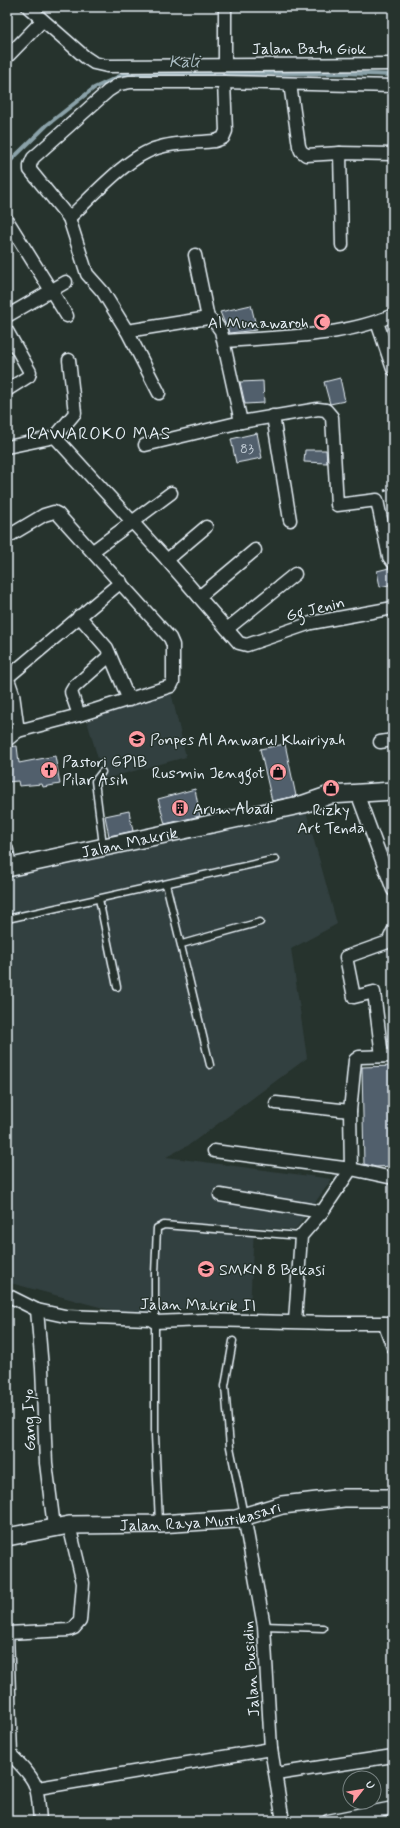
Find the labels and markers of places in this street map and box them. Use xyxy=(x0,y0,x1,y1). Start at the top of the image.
mosque icon: Al Munawaroh xyxy=(312,312,332,332)
place label: Al Munawaroh xyxy=(208,313,309,334)
school or university icon: Ponpes Al Anwarul Khoiriyah xyxy=(127,729,147,749)
place label: Ponpes Al Anwarul Khoiriyah xyxy=(150,730,345,751)
place label: Pastori GPIB Pilar Asih xyxy=(62,752,147,791)
church icon: Pastori GPIB Pilar Asih xyxy=(39,760,59,780)
shop icon: Rusmin Jenggot xyxy=(268,762,288,782)
place label: Rusmin Jenggot xyxy=(152,763,265,785)
shop icon: Rizky Art Tenda xyxy=(321,778,341,798)
building icon: Arum Abadi xyxy=(170,798,190,818)
place label: Arum Abadi xyxy=(193,799,274,820)
place label: Rizky Art Tenda xyxy=(297,800,365,839)
school or university icon: SMKN 8 Bekasi xyxy=(196,1259,216,1279)
place label: SMKN 8 Bekasi xyxy=(219,1260,326,1281)

